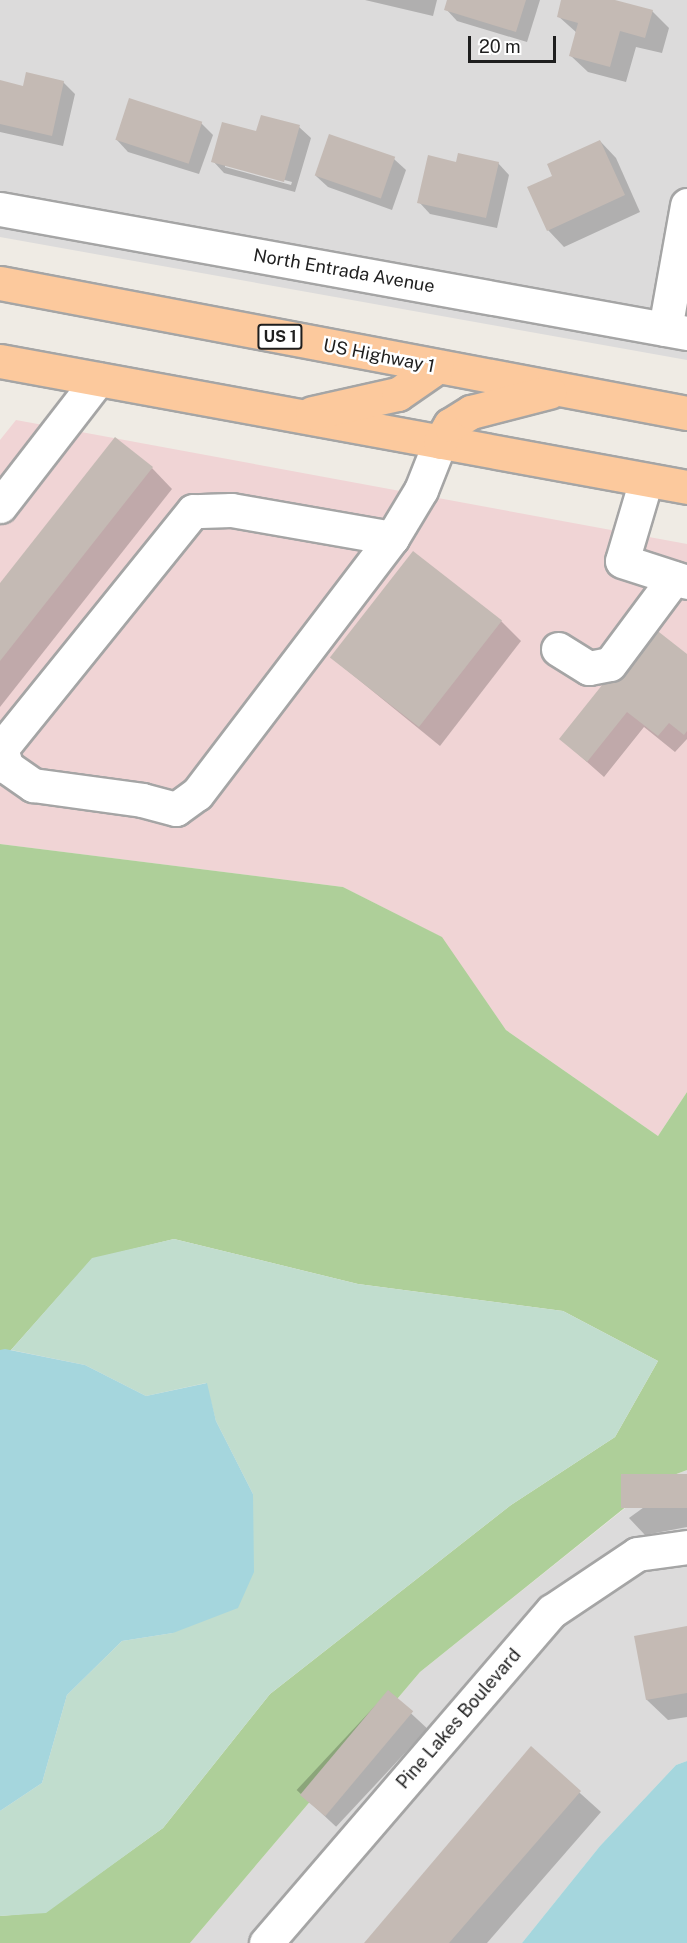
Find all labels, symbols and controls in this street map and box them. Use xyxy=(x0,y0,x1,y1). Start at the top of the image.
scale bar xyxy=(471,24,560,62)
text: 20 m xyxy=(479,36,521,57)
street label: North Entrada Avenue xyxy=(252,244,436,298)
road number: US 1 xyxy=(256,324,304,350)
street label: US Highway 1 xyxy=(321,335,437,377)
street label: Pine Lakes Boulevard xyxy=(392,1644,526,1794)

